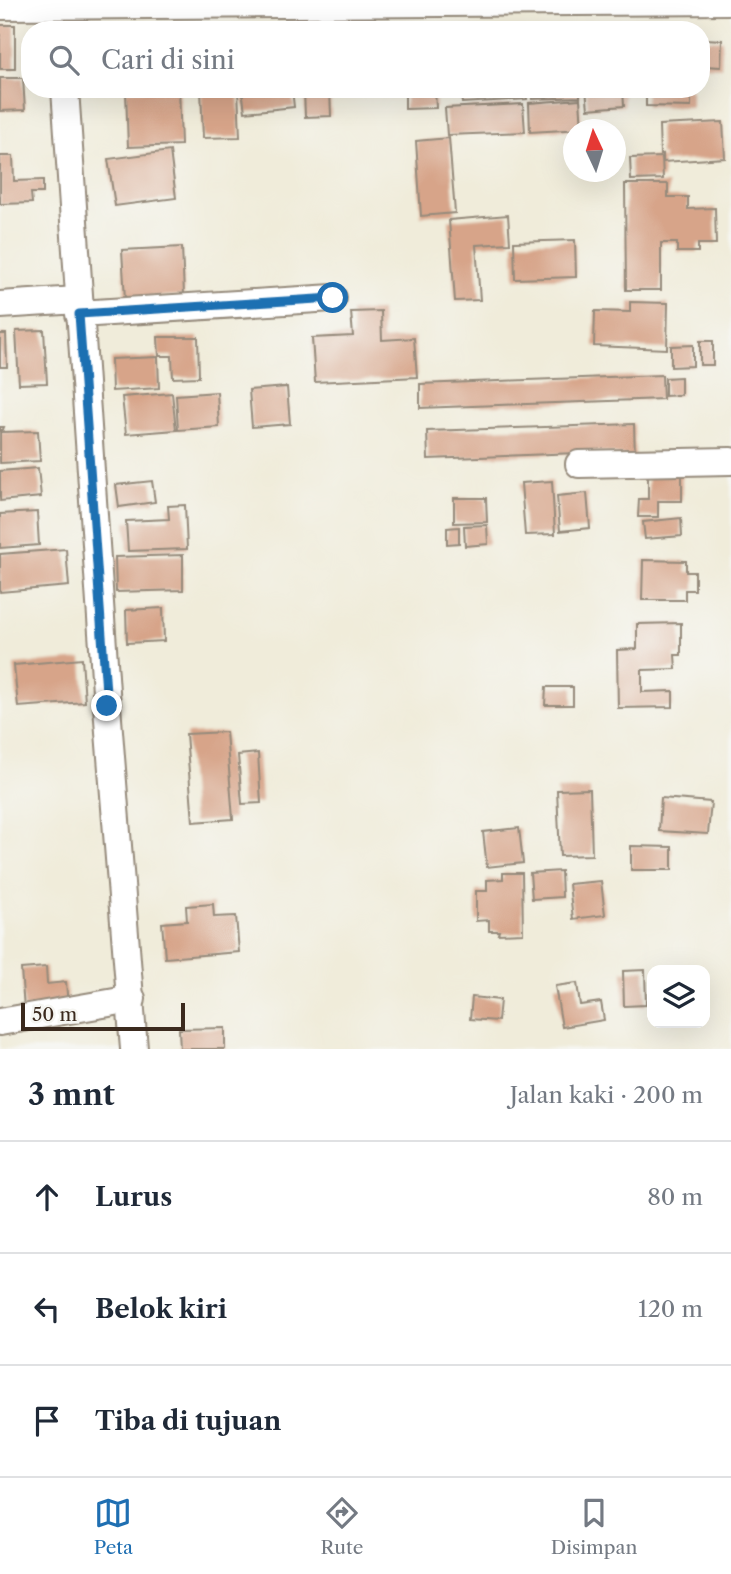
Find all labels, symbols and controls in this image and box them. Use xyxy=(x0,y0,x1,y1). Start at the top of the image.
search box xyxy=(21,21,710,98)
icon: search xyxy=(45,41,83,79)
text: Cari di sini xyxy=(101,44,235,76)
north arrow xyxy=(563,119,626,182)
route start xyxy=(317,282,348,313)
route end xyxy=(91,690,122,721)
map controls xyxy=(647,965,710,1028)
button: layers xyxy=(647,965,710,1028)
scale bar xyxy=(21,1000,186,1032)
text: 50 m xyxy=(32,1003,77,1026)
text: 3 mnt xyxy=(28,1076,115,1113)
text: Jalan kaki · 200 m xyxy=(510,1081,703,1109)
icon: ahead xyxy=(28,1178,66,1216)
text: Lurus xyxy=(95,1181,172,1213)
text: 80 m xyxy=(647,1183,703,1211)
icon: left xyxy=(28,1290,66,1328)
text: Belok kiri xyxy=(95,1293,227,1325)
text: 120 m xyxy=(638,1295,703,1323)
icon: arrive xyxy=(28,1402,66,1440)
text: Tiba di tujuan xyxy=(95,1405,281,1437)
tab: Peta xyxy=(94,1494,133,1559)
tab: Rute xyxy=(320,1494,363,1559)
tab: Disimpan xyxy=(551,1494,637,1559)

